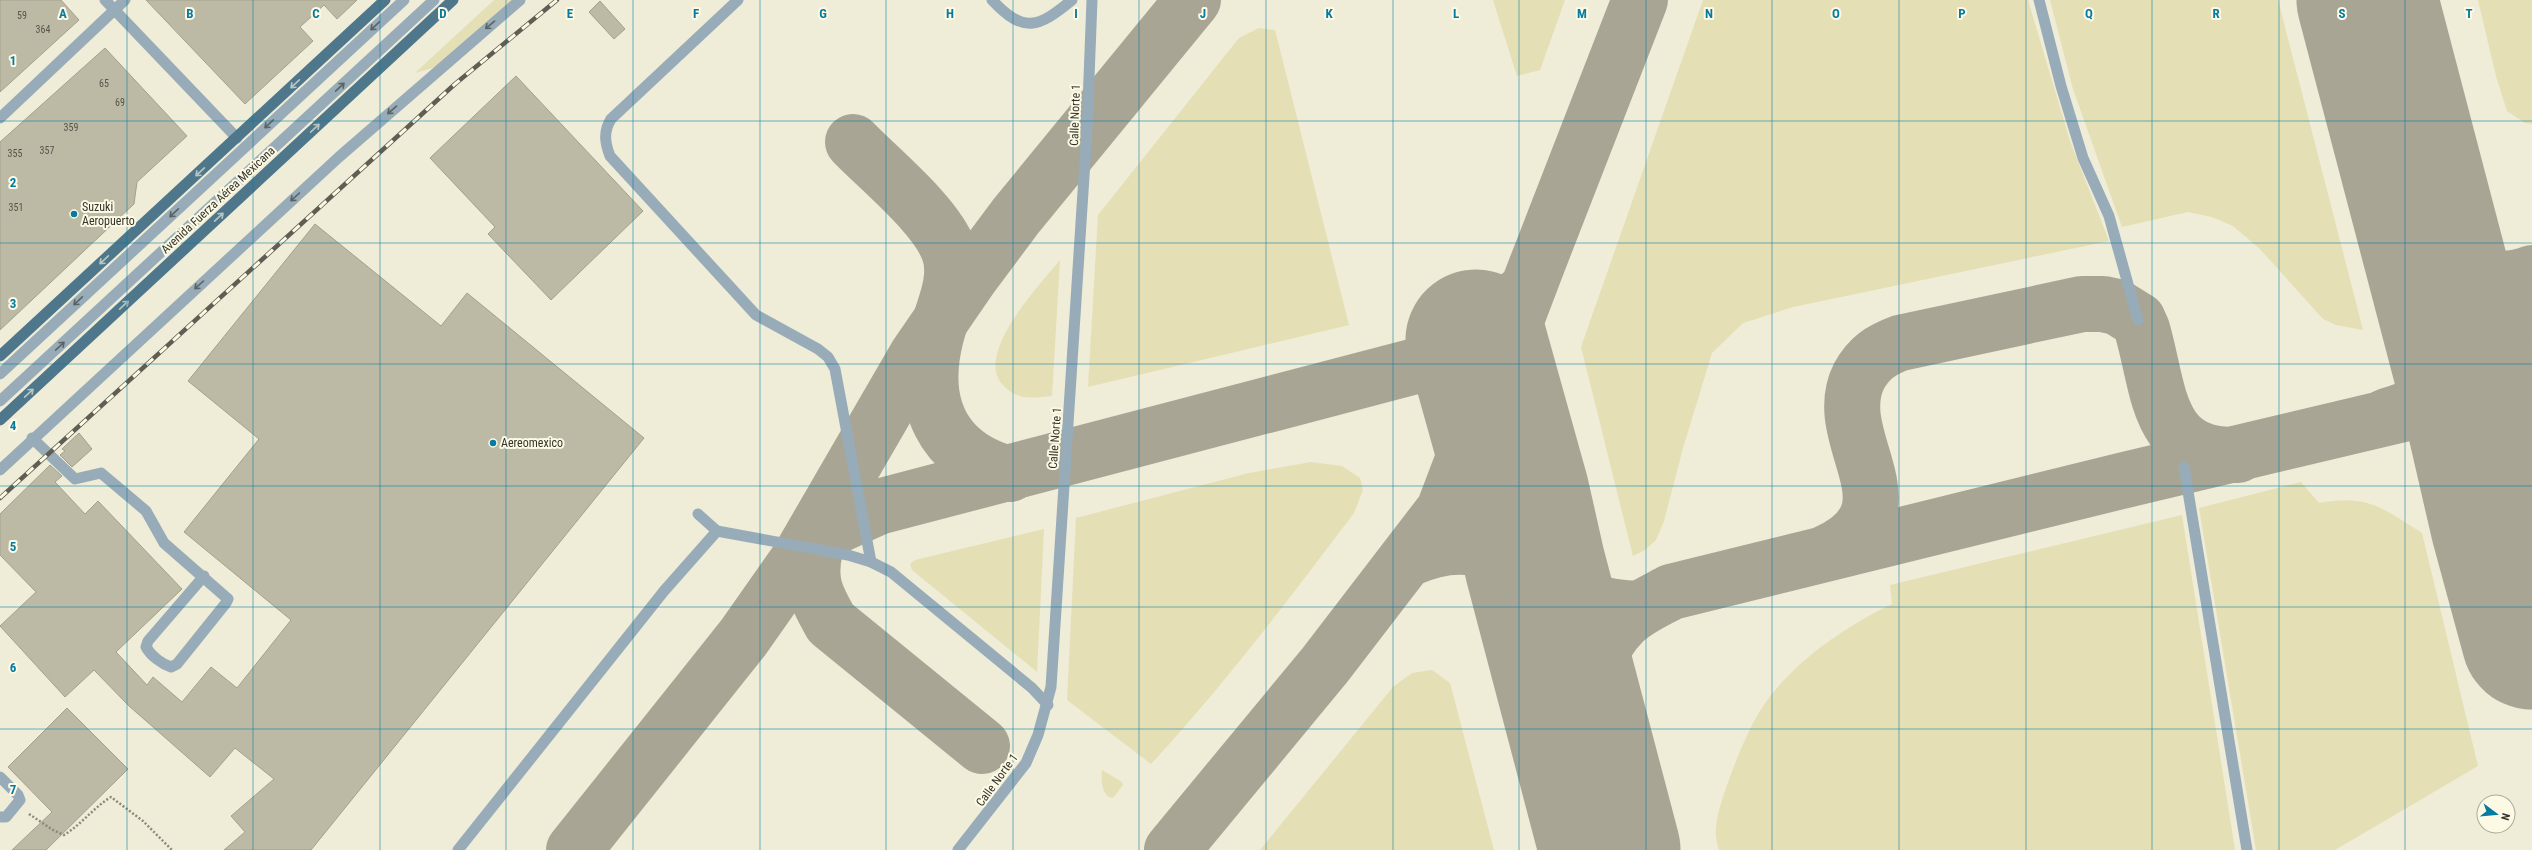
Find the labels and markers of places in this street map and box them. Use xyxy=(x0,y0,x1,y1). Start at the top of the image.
place label: Suzuki Aeropuerto xyxy=(82,200,135,228)
marker: Suzuki Aeropuerto xyxy=(69,209,79,219)
place label: Aereomexico xyxy=(501,436,563,450)
marker: Aereomexico xyxy=(488,438,498,448)

